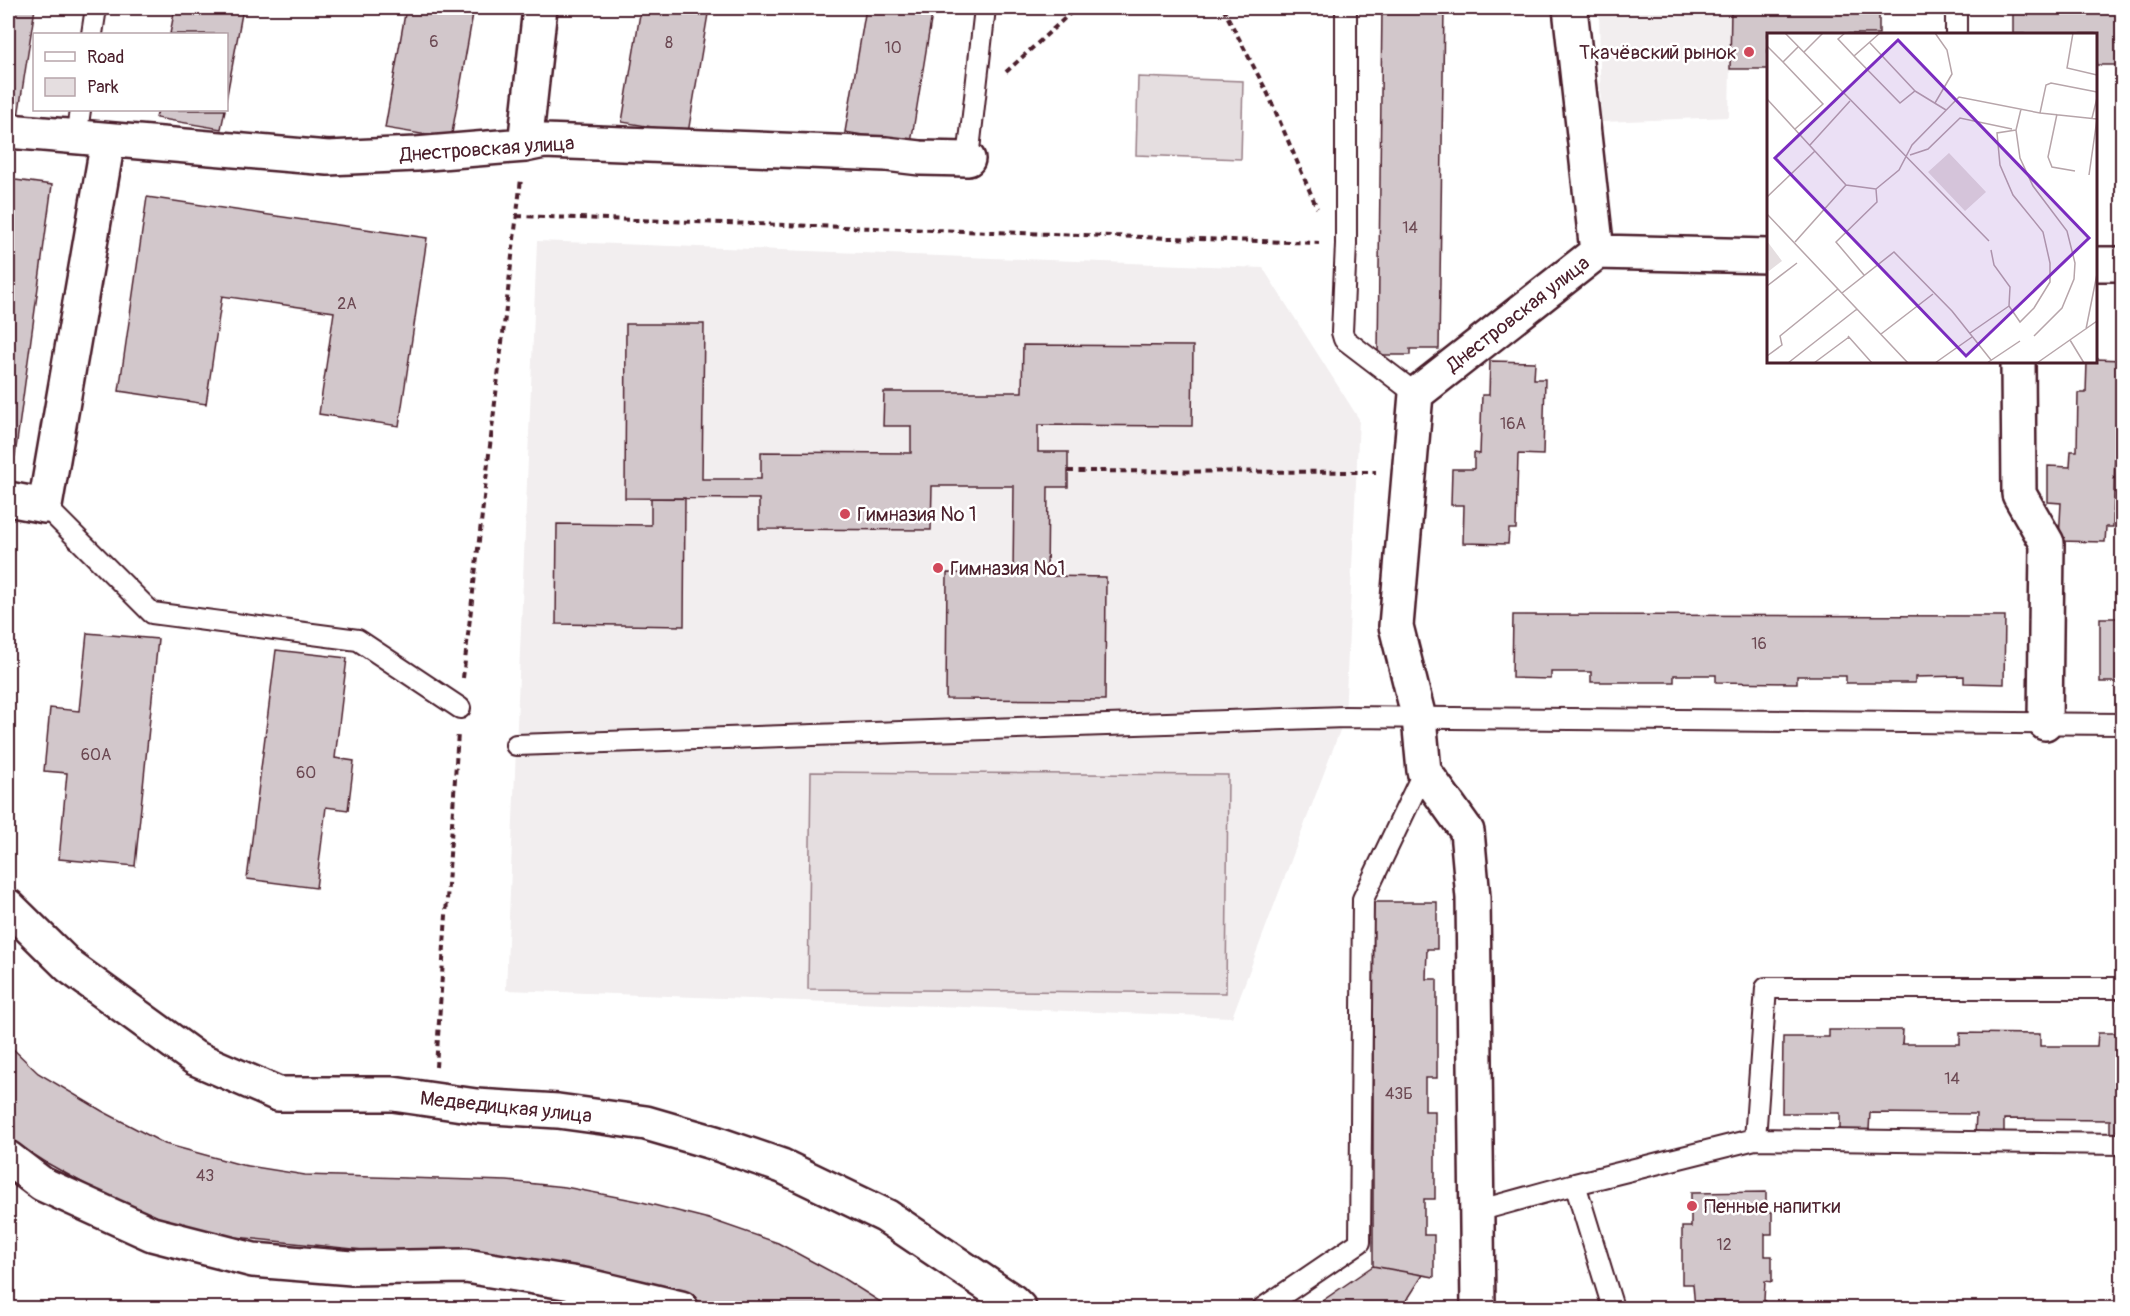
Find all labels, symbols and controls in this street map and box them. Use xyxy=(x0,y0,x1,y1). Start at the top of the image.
house number: 6 xyxy=(429,32,439,52)
legend xyxy=(33,33,228,111)
house number: 8 xyxy=(665,33,673,53)
inset map xyxy=(1767,33,2097,363)
house number: 10 xyxy=(884,38,902,58)
place label: Ткачёвский рынок xyxy=(1579,40,1737,65)
marker: Ткачёвский рынок xyxy=(1742,45,1756,59)
text: Road xyxy=(87,46,124,69)
text: Park xyxy=(87,76,119,99)
street label: Днестровская улица xyxy=(398,130,575,168)
house number: 14 xyxy=(1402,218,1418,238)
street label: Днестровская улица xyxy=(1441,250,1595,378)
house number: 2А xyxy=(337,294,357,314)
house number: 16А xyxy=(1500,414,1526,434)
place label: Гимназия № 1 xyxy=(857,502,977,527)
marker: Гимназия № 1 xyxy=(838,507,852,521)
place label: Гимназия №1 xyxy=(950,556,1065,581)
marker: Гимназия №1 xyxy=(931,561,945,575)
house number: 16 xyxy=(1751,634,1767,654)
house number: 60А xyxy=(81,745,111,765)
house number: 60 xyxy=(296,763,316,783)
house number: 14 xyxy=(1944,1069,1960,1089)
house number: 43Б xyxy=(1385,1084,1413,1104)
street label: Медведицкая улица xyxy=(419,1086,593,1128)
house number: 43 xyxy=(196,1166,214,1186)
place label: Пенные напитки xyxy=(1704,1194,1841,1219)
marker: Пенные напитки xyxy=(1685,1199,1699,1213)
house number: 12 xyxy=(1716,1235,1732,1255)

